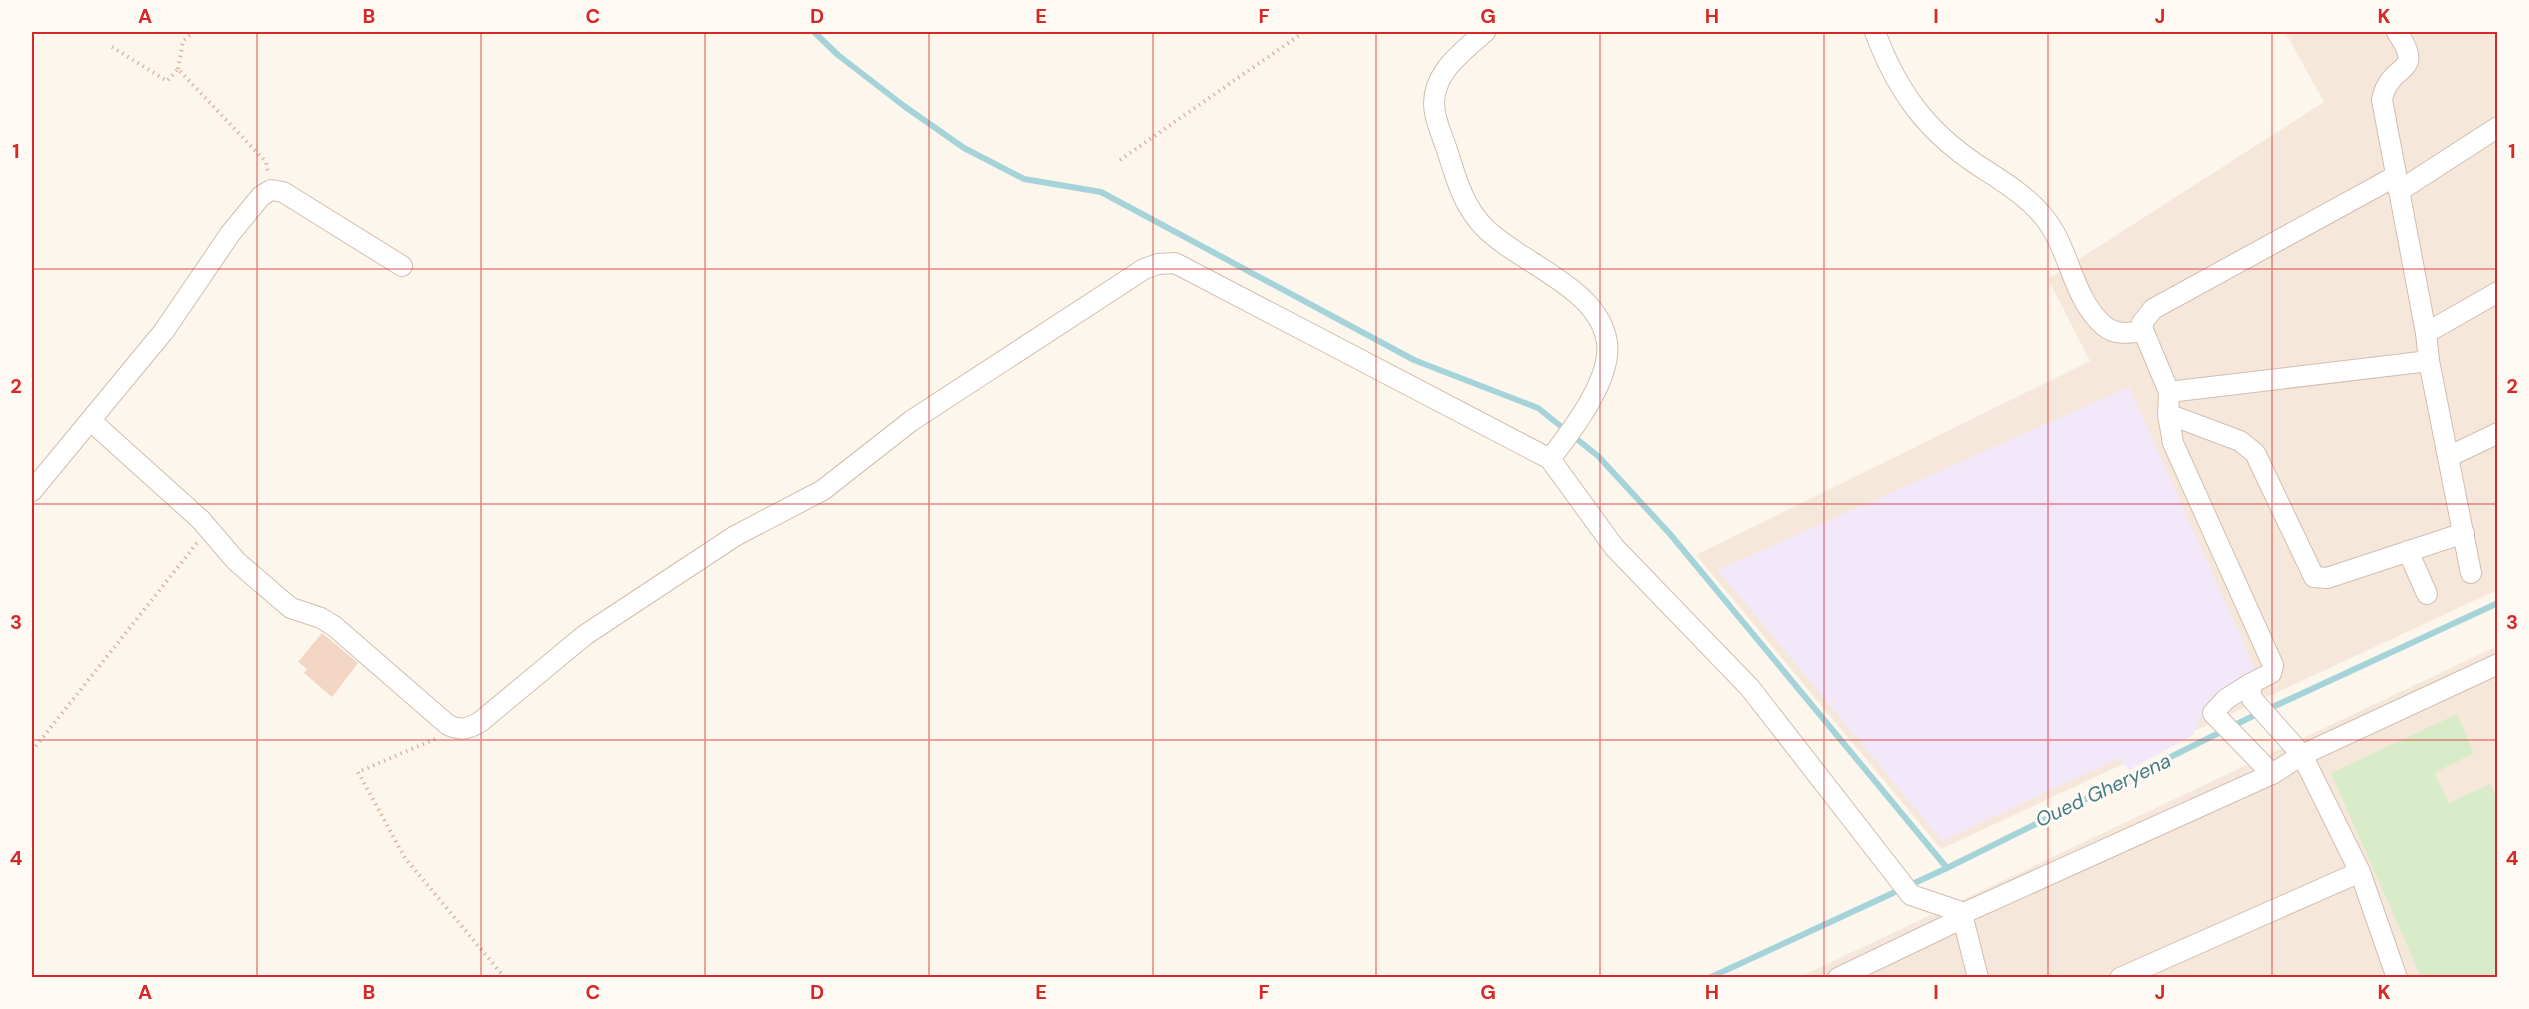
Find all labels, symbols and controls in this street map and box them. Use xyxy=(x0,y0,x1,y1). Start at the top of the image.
text: A xyxy=(138,3,152,29)
text: B xyxy=(363,3,375,29)
text: C xyxy=(586,3,600,29)
text: D xyxy=(810,3,824,29)
text: E xyxy=(1035,3,1047,29)
text: F xyxy=(1258,3,1270,29)
text: G xyxy=(1480,3,1496,29)
text: H xyxy=(1705,3,1719,29)
text: I xyxy=(1933,3,1939,29)
text: J xyxy=(2155,3,2165,29)
text: K xyxy=(2377,3,2391,29)
text: 1 xyxy=(12,138,20,164)
text: 1 xyxy=(2508,138,2516,164)
text: 2 xyxy=(10,373,22,399)
text: 2 xyxy=(2506,373,2518,399)
text: 3 xyxy=(10,609,22,635)
text: 3 xyxy=(2506,609,2518,635)
water label: Oued Gheryena xyxy=(2031,747,2175,833)
text: 4 xyxy=(10,845,23,871)
text: 4 xyxy=(2506,845,2519,871)
text: A xyxy=(138,979,152,1005)
text: B xyxy=(363,979,375,1005)
text: C xyxy=(586,979,600,1005)
text: D xyxy=(810,979,824,1005)
text: E xyxy=(1035,979,1047,1005)
text: F xyxy=(1258,979,1270,1005)
text: G xyxy=(1480,979,1496,1005)
text: H xyxy=(1705,979,1719,1005)
text: I xyxy=(1933,979,1939,1005)
text: J xyxy=(2155,979,2165,1005)
text: K xyxy=(2377,979,2391,1005)

